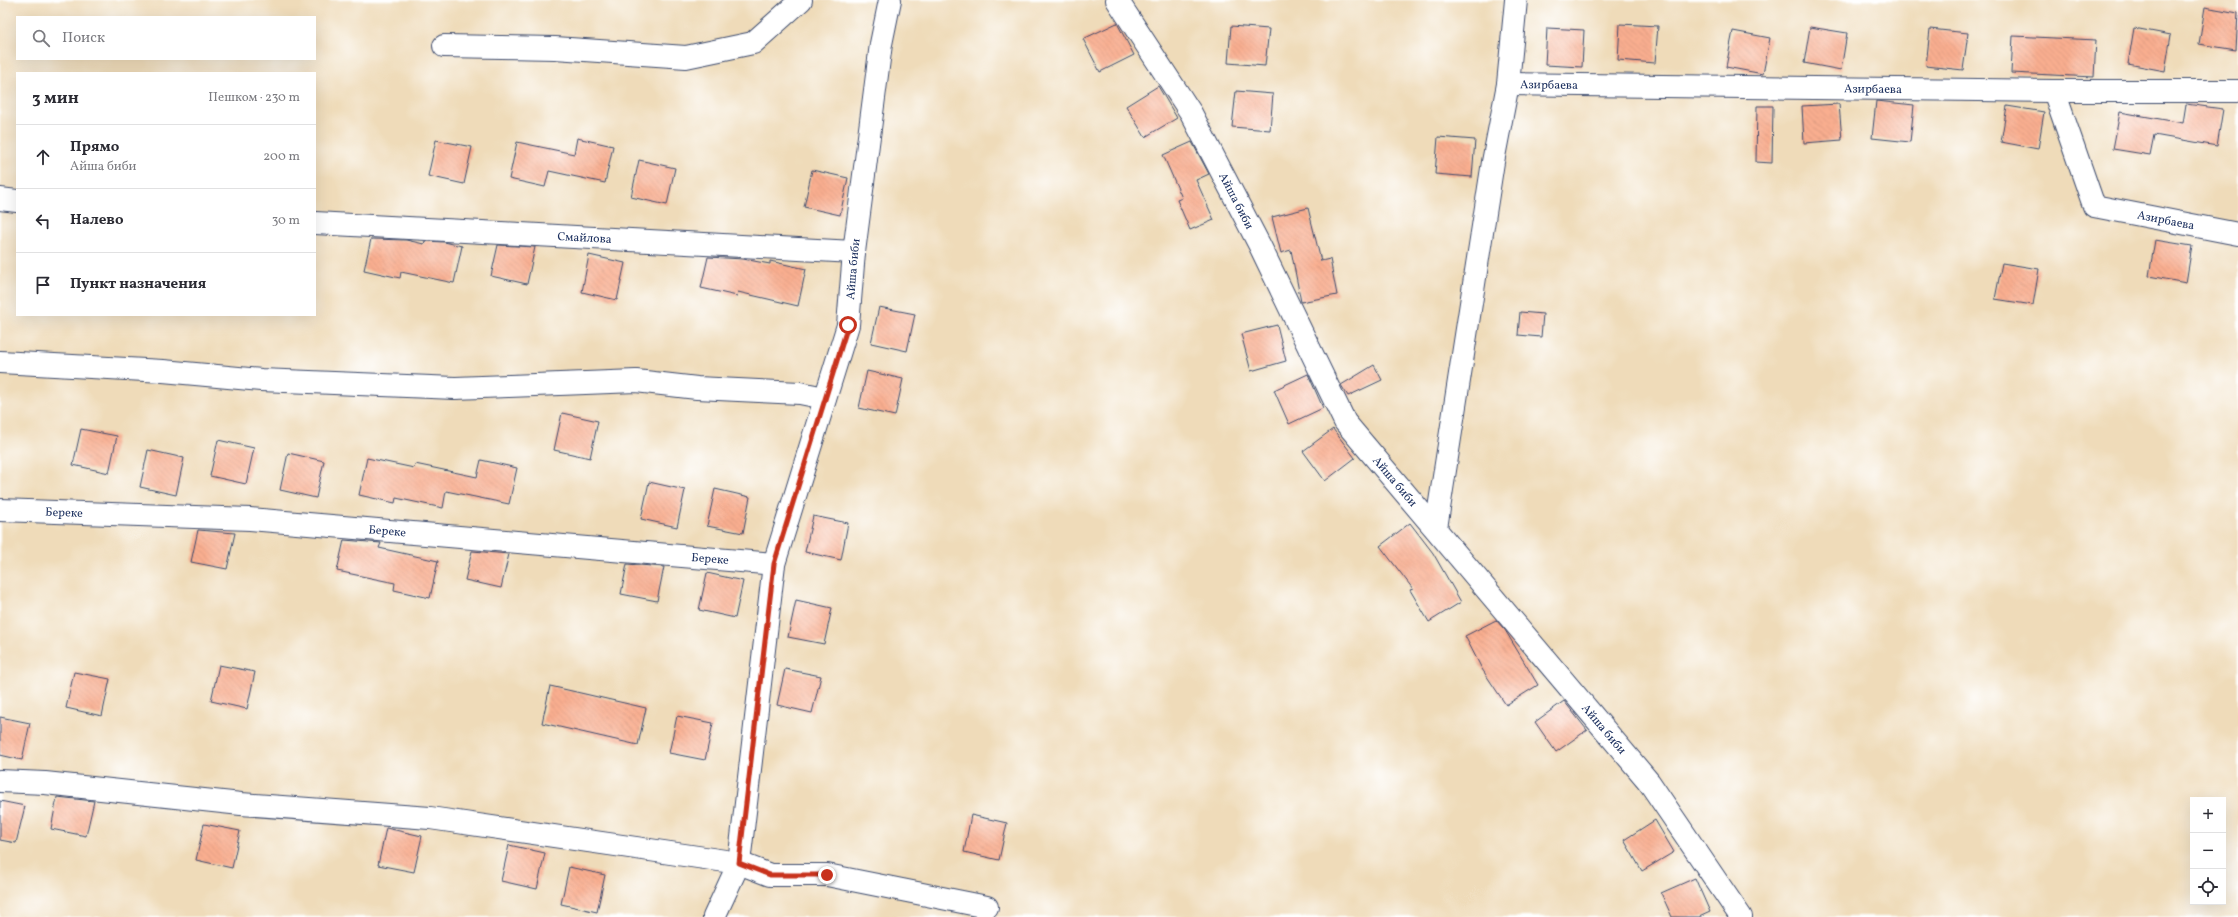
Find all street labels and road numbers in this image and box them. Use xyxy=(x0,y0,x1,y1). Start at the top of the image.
street label: Азирбаева xyxy=(1520,77,1578,94)
street label: Азирбаева xyxy=(1844,81,1902,98)
street label: Айша биби xyxy=(1214,170,1257,232)
street label: Азирбаева xyxy=(2136,208,2196,234)
street label: Смайлова xyxy=(557,229,612,248)
street label: Айша биби xyxy=(843,237,865,300)
street label: Айша биби xyxy=(1368,453,1420,511)
street label: Береке xyxy=(45,505,83,522)
street label: Береке xyxy=(368,522,407,541)
street label: Береке xyxy=(691,550,730,569)
street label: Айша биби xyxy=(1577,701,1629,758)

